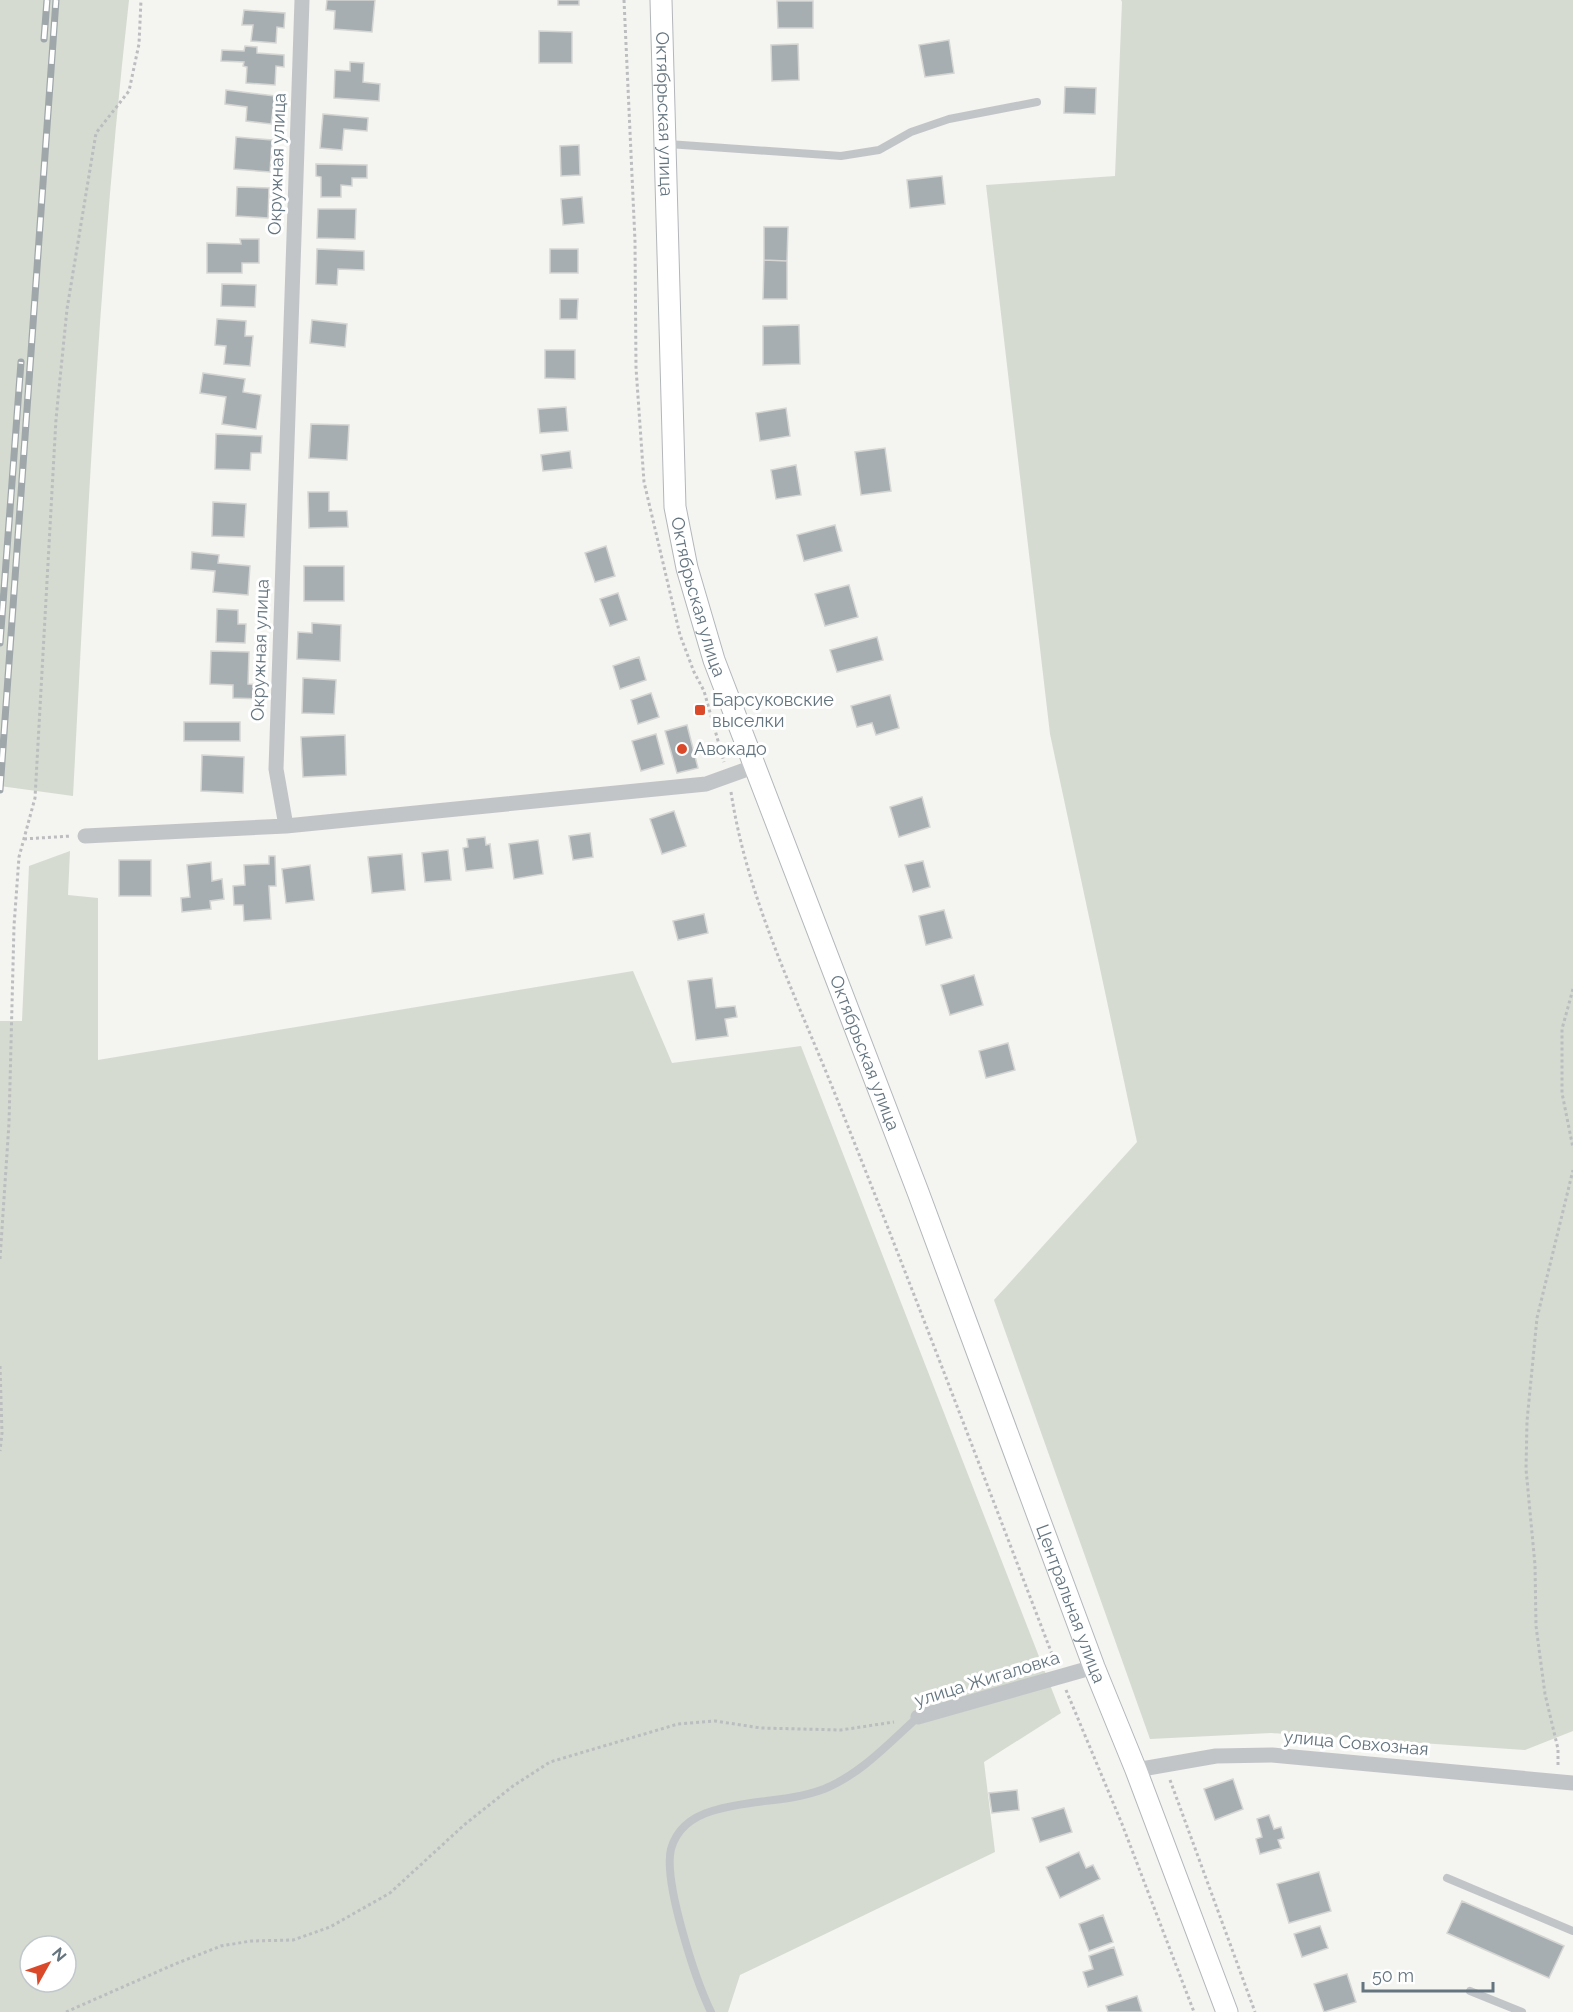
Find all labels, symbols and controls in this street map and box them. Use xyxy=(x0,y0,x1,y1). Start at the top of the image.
street label: Октябрьская улица xyxy=(652,31,677,197)
street label: Окружная улица xyxy=(264,93,289,235)
street label: Октябрьская улица xyxy=(667,515,730,680)
street label: Окружная улица xyxy=(247,579,272,721)
place label: Барсуковские выселки xyxy=(712,689,834,731)
marker: Барсуковские выселки xyxy=(693,703,707,717)
place label: Авокадо xyxy=(694,738,767,759)
marker: Авокадо xyxy=(675,742,689,756)
street label: Октябрьская улица xyxy=(826,972,904,1133)
street label: Центральная улица xyxy=(1032,1521,1110,1686)
street label: улица Жигаловка xyxy=(912,1646,1062,1711)
street label: улица Совхозная xyxy=(1283,1726,1430,1759)
north arrow xyxy=(18,1934,78,1994)
text: N xyxy=(48,1944,70,1965)
scale bar xyxy=(1363,1955,1494,1993)
text: 50 m xyxy=(1372,1965,1414,1986)

